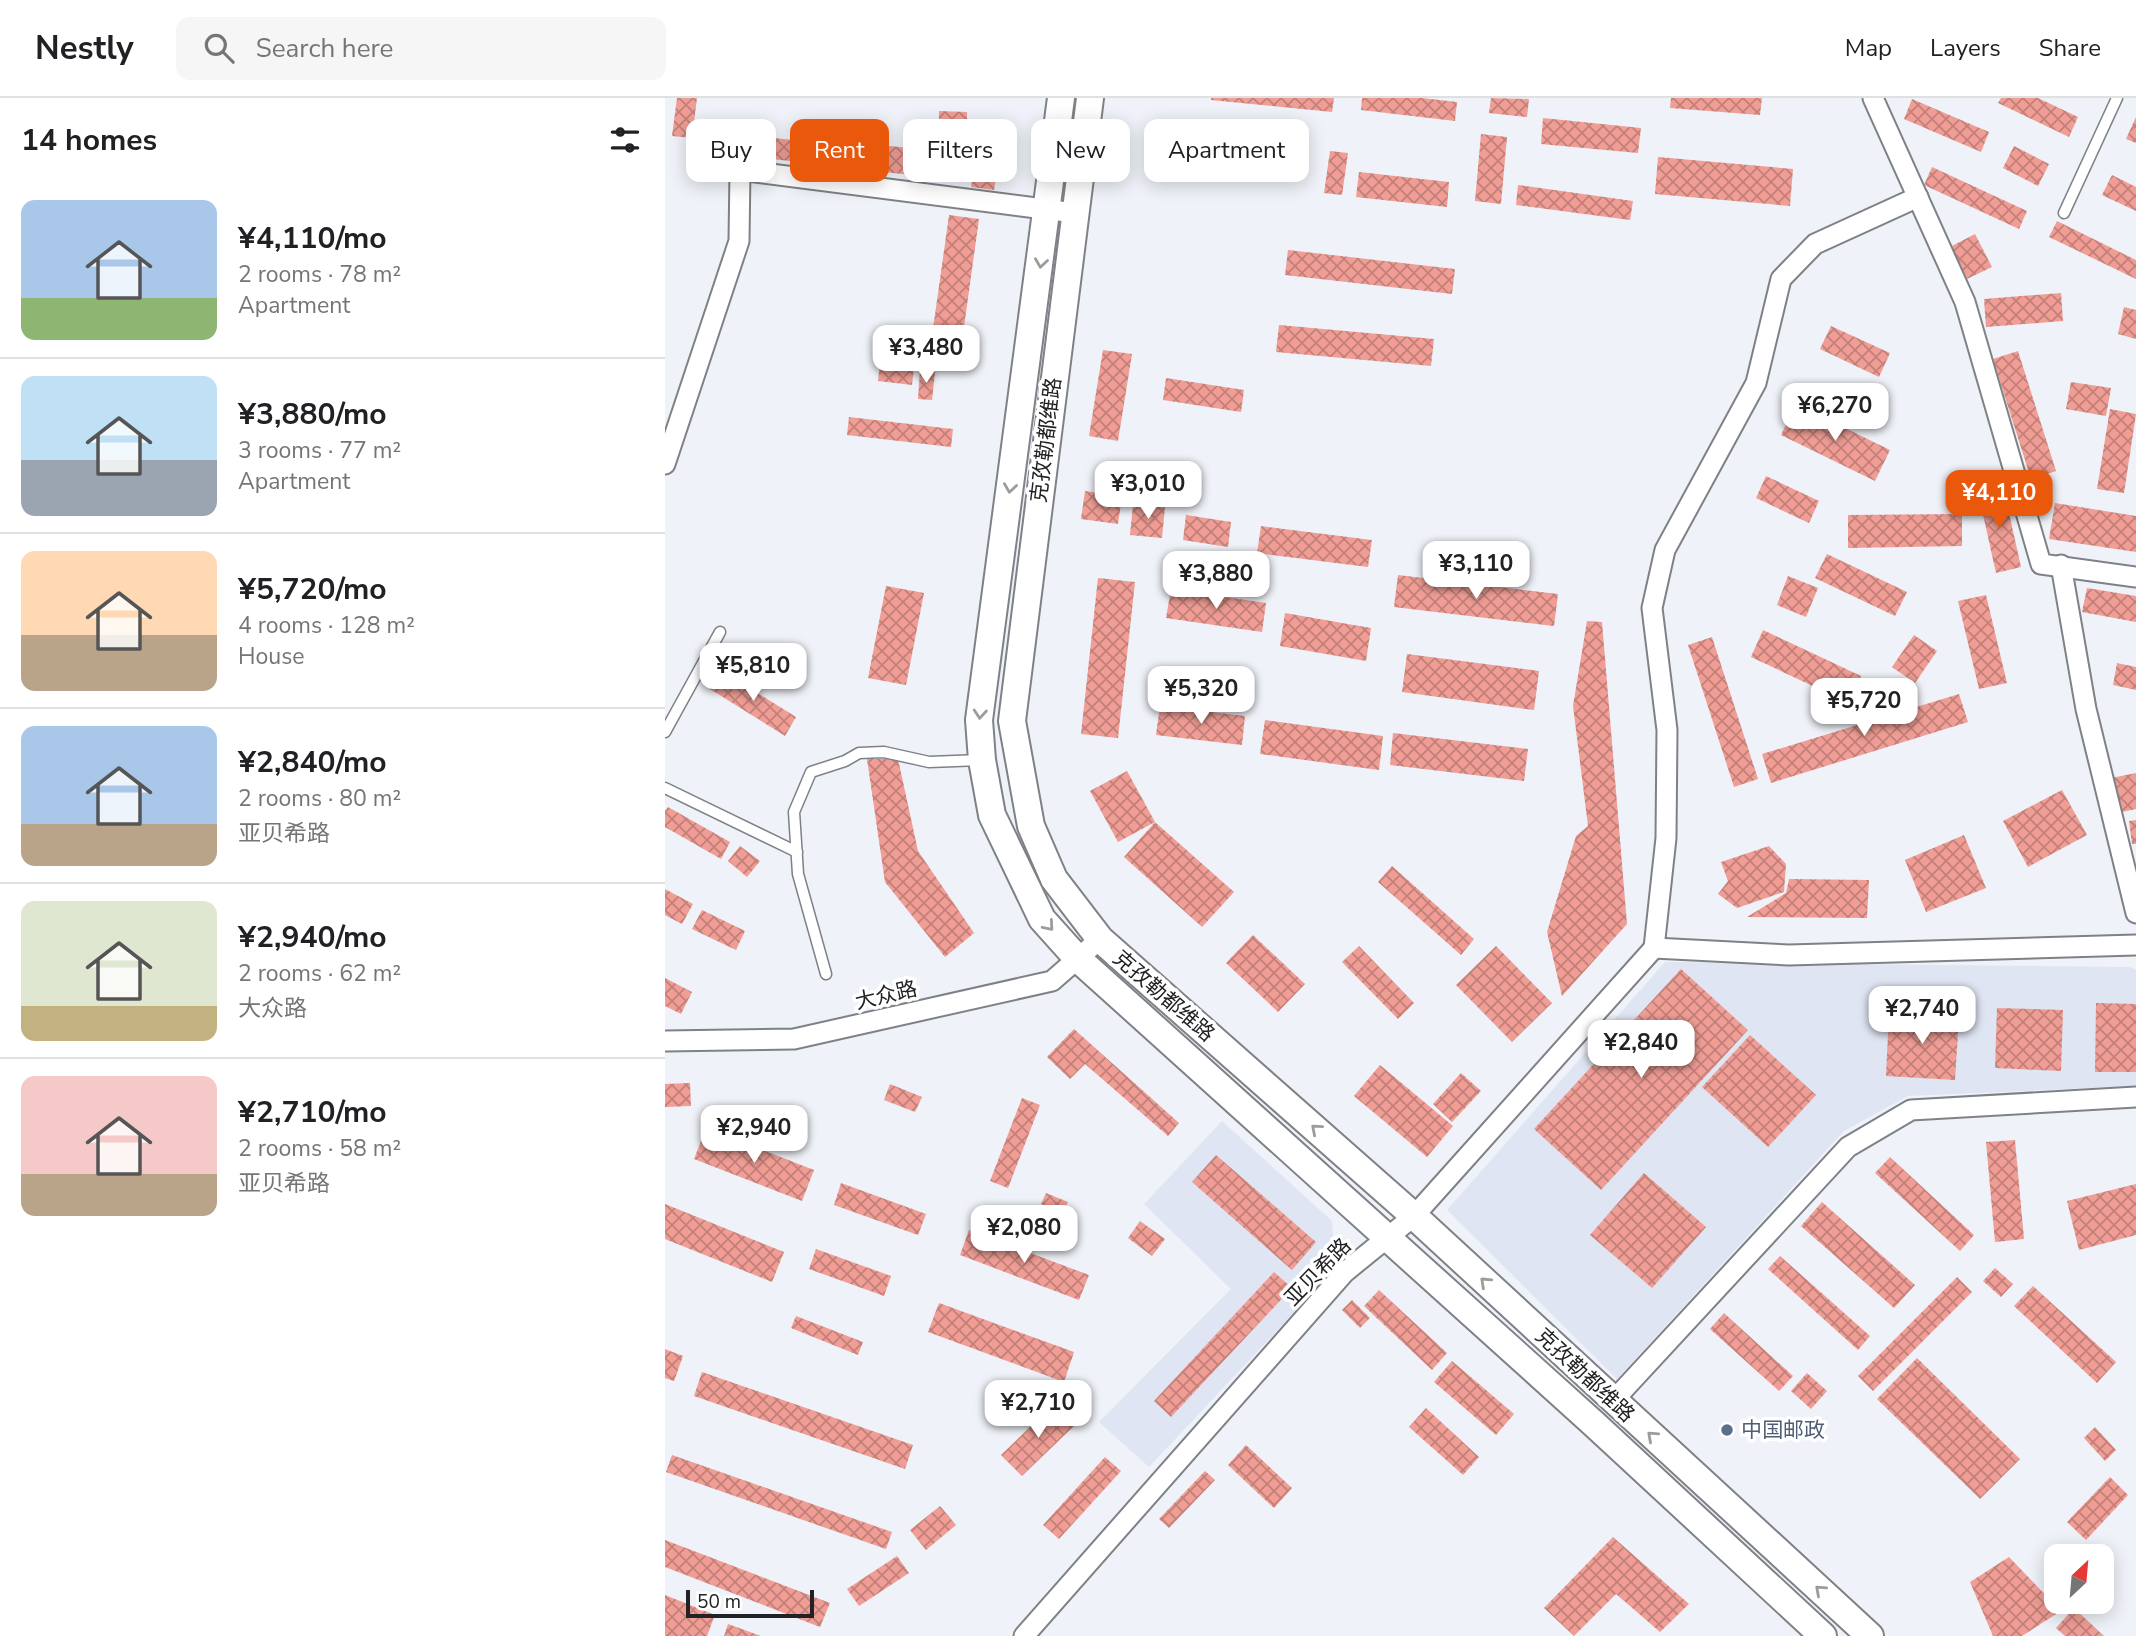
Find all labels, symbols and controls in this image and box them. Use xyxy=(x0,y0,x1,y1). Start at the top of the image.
search box xyxy=(176,17,666,80)
text: Nestly xyxy=(35,26,134,71)
icon: search xyxy=(200,29,238,67)
text: Search here xyxy=(256,31,393,66)
text: Map xyxy=(1845,32,1892,64)
text: Layers xyxy=(1930,32,2001,64)
text: Share xyxy=(2039,32,2101,64)
chip: Buy xyxy=(686,119,776,182)
chip: Rent xyxy=(790,119,889,182)
chip: Filters xyxy=(903,119,1017,182)
chip: New xyxy=(1031,119,1130,182)
chip: Apartment xyxy=(1144,119,1309,182)
text: 14 homes xyxy=(21,120,157,161)
icon: filters xyxy=(606,121,644,159)
text: ¥4,110/mo xyxy=(238,218,387,259)
icon: home xyxy=(77,228,161,312)
one-way arrow xyxy=(1033,257,1048,269)
text: 2 rooms · 78 m² xyxy=(238,259,401,290)
text: Apartment xyxy=(238,290,350,321)
pin: ¥3,480 xyxy=(869,326,983,385)
text: ¥3,480 xyxy=(889,332,963,363)
street label: 克孜勒都维路 xyxy=(1024,376,1068,504)
pin: ¥6,270 xyxy=(1778,384,1892,443)
text: ¥6,270 xyxy=(1798,390,1872,421)
text: ¥3,880/mo xyxy=(238,394,387,435)
icon: home xyxy=(77,404,161,488)
text: 3 rooms · 77 m² xyxy=(238,435,401,466)
pin: ¥3,010 xyxy=(1091,462,1205,521)
text: Apartment xyxy=(238,466,350,497)
text: ¥3,010 xyxy=(1111,468,1185,499)
pin: ¥4,110 xyxy=(1942,470,2056,530)
text: ¥4,110 xyxy=(1962,477,2036,508)
one-way arrow xyxy=(1003,483,1018,494)
pin: ¥3,110 xyxy=(1419,542,1533,601)
text: ¥3,110 xyxy=(1439,548,1513,579)
pin: ¥3,880 xyxy=(1159,552,1273,611)
text: ¥3,880 xyxy=(1179,558,1253,589)
text: ¥5,720/mo xyxy=(238,569,387,610)
icon: home xyxy=(77,579,161,663)
text: 4 rooms · 128 m² xyxy=(238,610,415,641)
text: House xyxy=(238,641,305,672)
pin: ¥5,810 xyxy=(696,644,810,703)
text: ¥5,810 xyxy=(716,650,790,681)
pin: ¥5,320 xyxy=(1144,666,1258,726)
text: ¥5,320 xyxy=(1164,673,1238,704)
pin: ¥5,720 xyxy=(1807,678,1921,738)
text: ¥5,720 xyxy=(1827,685,1901,716)
one-way arrow xyxy=(973,709,988,720)
text: ¥2,840/mo xyxy=(238,742,387,783)
icon: home xyxy=(77,754,161,838)
text: 2 rooms · 80 m² xyxy=(238,783,401,814)
text: 亚贝希路 xyxy=(238,818,330,849)
text: ¥2,940/mo xyxy=(238,917,387,958)
one-way arrow xyxy=(1041,918,1053,931)
icon: home xyxy=(77,929,161,1013)
street label: 克孜勒都维路 xyxy=(1107,944,1221,1048)
text: 2 rooms · 62 m² xyxy=(238,958,401,989)
street label: 大众路 xyxy=(852,974,920,1016)
pin: ¥2,740 xyxy=(1865,986,1979,1046)
text: 大众路 xyxy=(238,993,307,1024)
text: ¥2,740 xyxy=(1885,993,1959,1024)
pin: ¥2,840 xyxy=(1584,1020,1698,1080)
text: ¥2,840 xyxy=(1604,1027,1678,1058)
text: ¥2,710/mo xyxy=(238,1092,387,1133)
icon: home xyxy=(77,1104,161,1188)
pin: ¥2,940 xyxy=(697,1105,811,1165)
text: ¥2,940 xyxy=(717,1112,791,1143)
one-way arrow xyxy=(1311,1125,1324,1137)
text: 2 rooms · 58 m² xyxy=(238,1133,401,1164)
text: 亚贝希路 xyxy=(238,1168,330,1199)
pin: ¥2,080 xyxy=(967,1206,1081,1265)
text: ¥2,080 xyxy=(987,1212,1061,1243)
street label: 亚贝希路 xyxy=(1279,1232,1357,1312)
one-way arrow xyxy=(1480,1277,1493,1290)
street label: 克孜勒都维路 xyxy=(1529,1322,1641,1428)
pin: ¥2,710 xyxy=(981,1380,1095,1440)
text: ¥2,710 xyxy=(1001,1387,1075,1418)
place label: 中国邮政 xyxy=(1741,1416,1825,1444)
marker: 中国邮政 xyxy=(1719,1422,1735,1438)
one-way arrow xyxy=(1647,1432,1660,1444)
north arrow xyxy=(2044,1544,2114,1614)
map controls xyxy=(2044,1544,2114,1614)
one-way arrow xyxy=(1815,1586,1828,1598)
scale bar xyxy=(686,1587,814,1619)
text: 50 m xyxy=(697,1589,741,1615)

